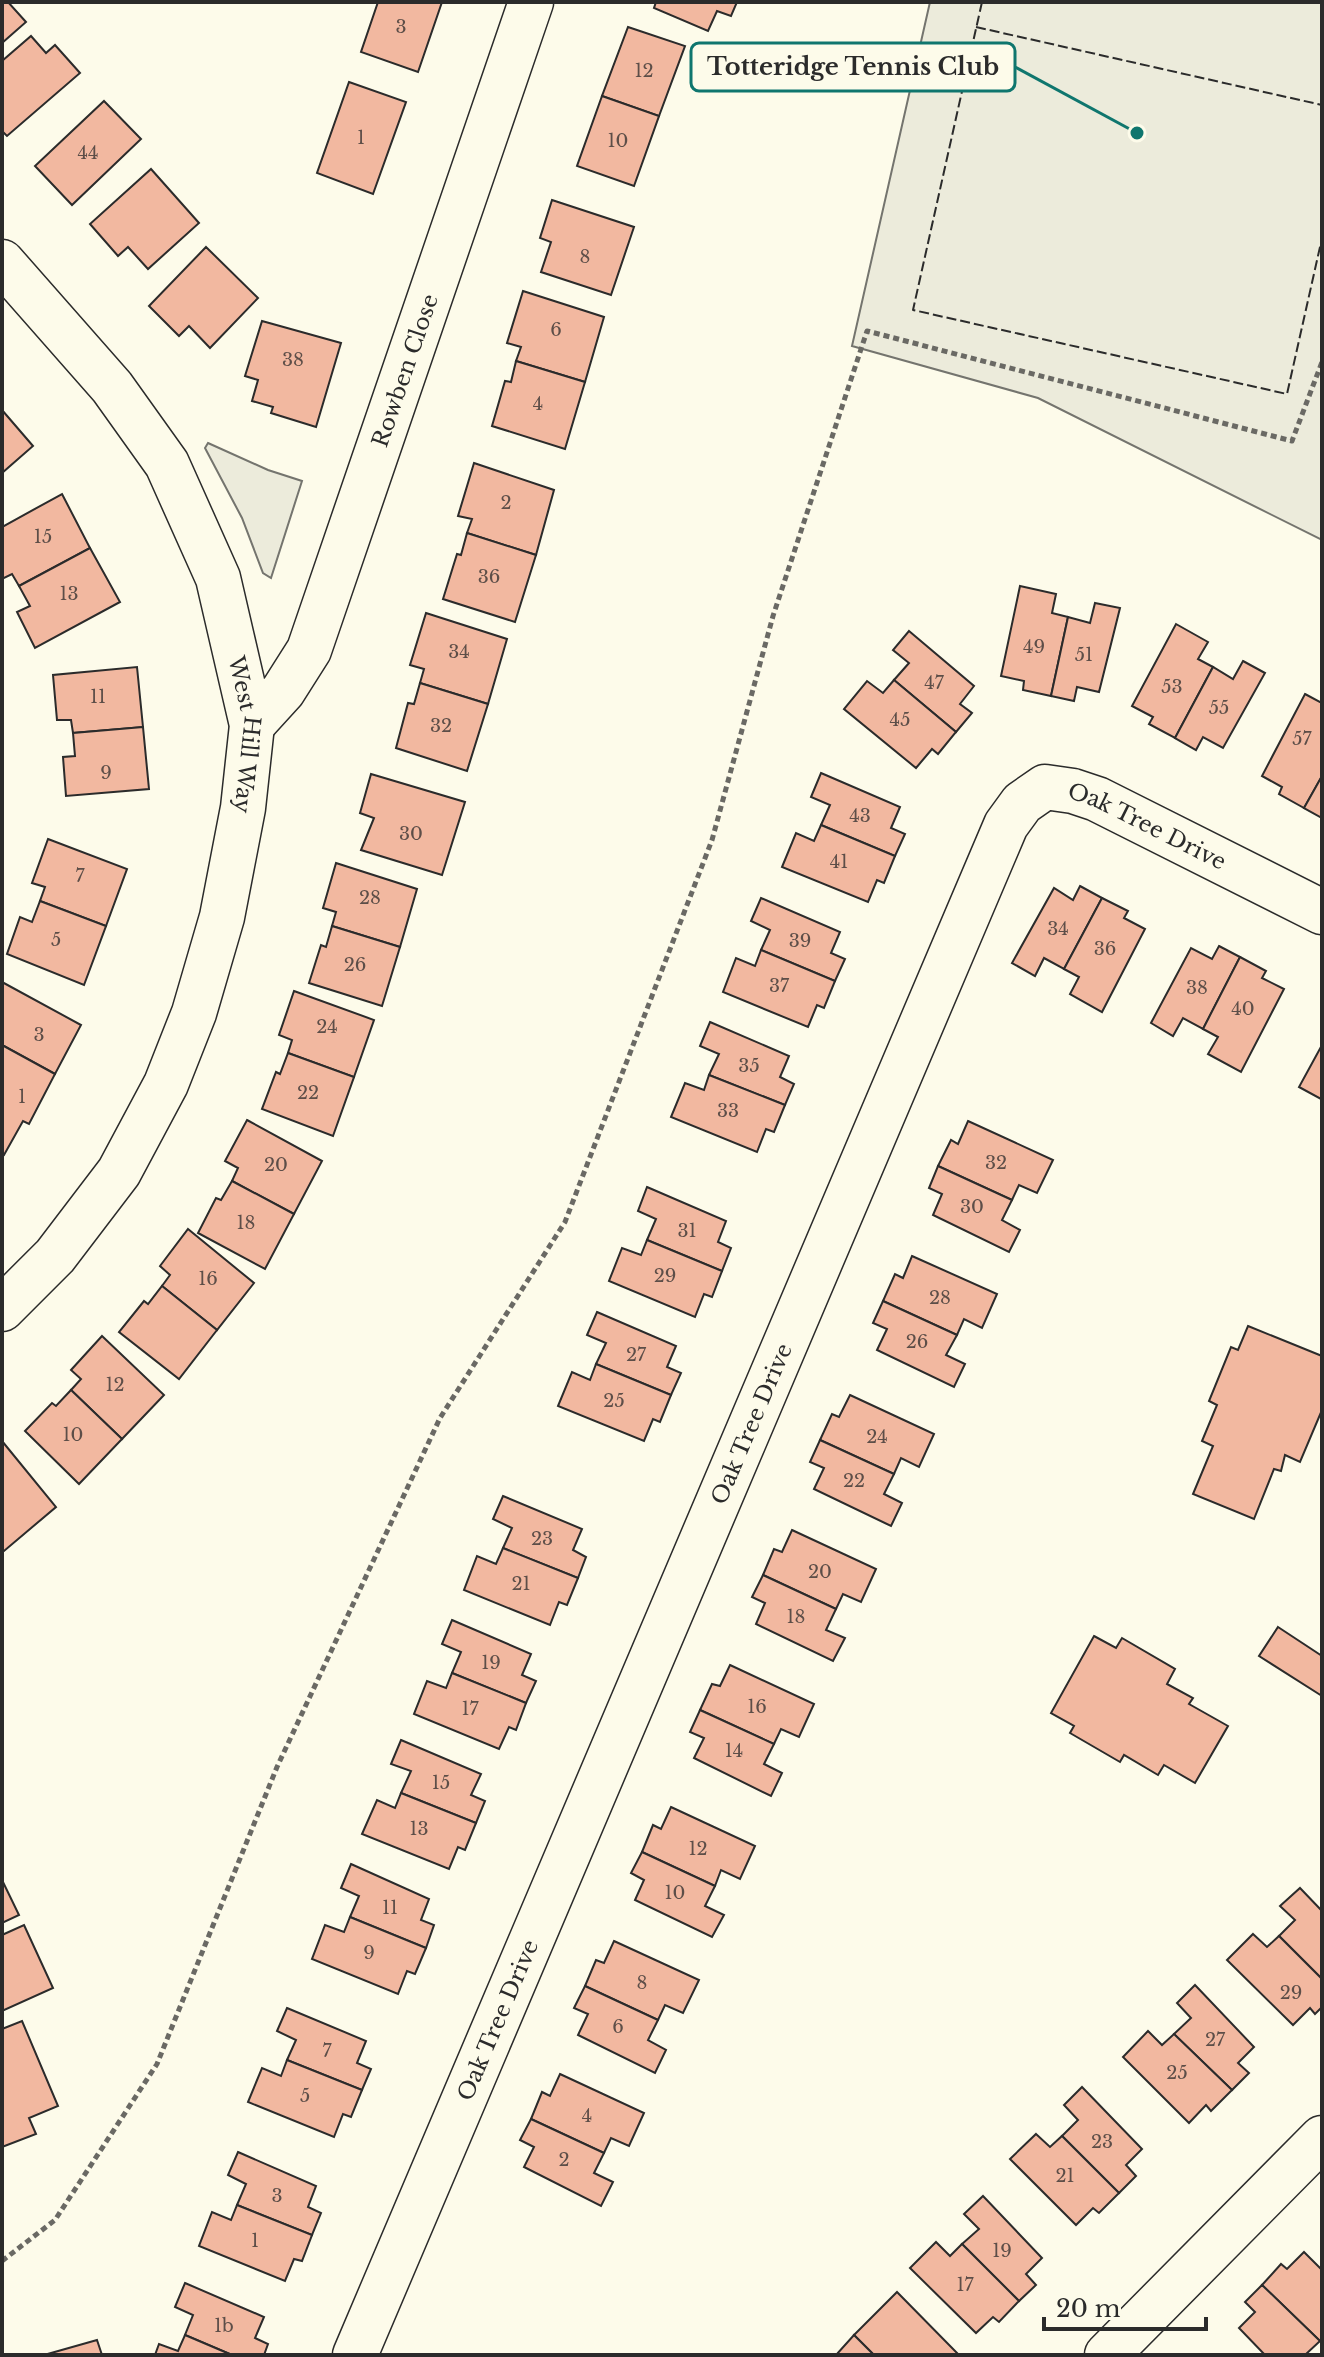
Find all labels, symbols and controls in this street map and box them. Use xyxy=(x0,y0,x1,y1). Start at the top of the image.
house number: 3 xyxy=(395,16,407,38)
callout: Totteridge Tennis Club xyxy=(691,43,1015,91)
text: Totteridge Tennis Club xyxy=(707,52,999,81)
house number: 12 xyxy=(634,60,654,82)
house number: 1 xyxy=(357,127,365,149)
house number: 10 xyxy=(608,130,628,152)
house number: 44 xyxy=(77,142,99,164)
house number: 8 xyxy=(580,246,590,268)
street label: Rowben Close xyxy=(367,291,444,451)
house number: 6 xyxy=(550,319,562,341)
house number: 38 xyxy=(282,349,304,371)
house number: 4 xyxy=(533,393,543,415)
house number: 2 xyxy=(500,492,512,514)
house number: 15 xyxy=(34,526,52,548)
house number: 36 xyxy=(478,566,500,588)
house number: 13 xyxy=(59,583,79,605)
house number: 49 xyxy=(1023,636,1045,658)
house number: 34 xyxy=(448,641,470,663)
house number: 51 xyxy=(1075,644,1093,666)
street label: West Hill Way xyxy=(222,653,266,814)
house number: 47 xyxy=(924,672,945,694)
house number: 53 xyxy=(1161,676,1183,698)
house number: 11 xyxy=(90,686,106,708)
house number: 55 xyxy=(1209,697,1229,719)
house number: 45 xyxy=(890,709,910,731)
house number: 32 xyxy=(430,715,452,737)
house number: 57 xyxy=(1292,728,1313,750)
house number: 9 xyxy=(100,762,112,784)
street label: Oak Tree Drive xyxy=(1064,777,1230,876)
house number: 43 xyxy=(849,805,871,827)
house number: 30 xyxy=(399,823,423,845)
house number: 41 xyxy=(830,851,848,873)
house number: 7 xyxy=(75,865,85,887)
house number: 28 xyxy=(359,887,381,909)
house number: 34 xyxy=(1047,918,1069,940)
house number: 5 xyxy=(51,929,61,951)
house number: 39 xyxy=(789,930,811,952)
house number: 36 xyxy=(1094,938,1116,960)
house number: 26 xyxy=(344,954,366,976)
house number: 37 xyxy=(769,975,790,997)
house number: 38 xyxy=(1186,977,1208,999)
house number: 40 xyxy=(1231,998,1255,1020)
house number: 24 xyxy=(316,1016,338,1038)
house number: 3 xyxy=(33,1024,45,1046)
house number: 35 xyxy=(738,1055,760,1077)
house number: 22 xyxy=(297,1082,319,1104)
house number: 1 xyxy=(18,1086,26,1108)
house number: 33 xyxy=(717,1100,739,1122)
house number: 32 xyxy=(985,1152,1007,1174)
house number: 20 xyxy=(264,1154,288,1176)
house number: 30 xyxy=(960,1196,984,1218)
house number: 18 xyxy=(237,1212,255,1234)
house number: 31 xyxy=(677,1220,697,1242)
house number: 29 xyxy=(654,1265,676,1287)
house number: 16 xyxy=(198,1268,218,1290)
house number: 28 xyxy=(929,1287,951,1309)
house number: 26 xyxy=(906,1331,928,1353)
street label: Oak Tree Drive xyxy=(705,1339,798,1509)
house number: 27 xyxy=(626,1344,647,1366)
house number: 12 xyxy=(105,1374,125,1396)
house number: 25 xyxy=(603,1390,625,1412)
house number: 10 xyxy=(63,1424,83,1446)
house number: 24 xyxy=(866,1426,888,1448)
house number: 22 xyxy=(843,1470,865,1492)
house number: 23 xyxy=(531,1528,553,1550)
house number: 20 xyxy=(808,1561,832,1583)
house number: 21 xyxy=(511,1573,531,1595)
house number: 18 xyxy=(787,1606,805,1628)
house number: 19 xyxy=(481,1652,501,1674)
house number: 16 xyxy=(747,1696,767,1718)
house number: 17 xyxy=(461,1698,479,1720)
house number: 14 xyxy=(725,1740,743,1762)
house number: 15 xyxy=(432,1772,450,1794)
house number: 13 xyxy=(409,1818,429,1840)
house number: 12 xyxy=(688,1838,708,1860)
house number: 10 xyxy=(665,1882,685,1904)
house number: 11 xyxy=(382,1897,398,1919)
street label: Oak Tree Drive xyxy=(452,1936,544,2105)
house number: 9 xyxy=(363,1942,375,1964)
house number: 8 xyxy=(637,1972,647,1994)
house number: 29 xyxy=(1280,1982,1302,2004)
house number: 6 xyxy=(612,2016,624,2038)
house number: 27 xyxy=(1205,2029,1226,2051)
house number: 7 xyxy=(322,2040,332,2062)
house number: 25 xyxy=(1166,2062,1188,2084)
house number: 5 xyxy=(300,2085,310,2107)
house number: 4 xyxy=(582,2105,592,2127)
house number: 23 xyxy=(1091,2131,1113,2153)
house number: 2 xyxy=(558,2149,570,2171)
house number: 21 xyxy=(1055,2165,1075,2187)
house number: 3 xyxy=(271,2185,283,2207)
house number: 1 xyxy=(251,2230,259,2252)
house number: 19 xyxy=(992,2240,1012,2262)
house number: 17 xyxy=(956,2274,974,2296)
scale bar xyxy=(1044,2281,1206,2331)
text: 20 m xyxy=(1056,2294,1121,2323)
house number: 1b xyxy=(214,2315,234,2337)

